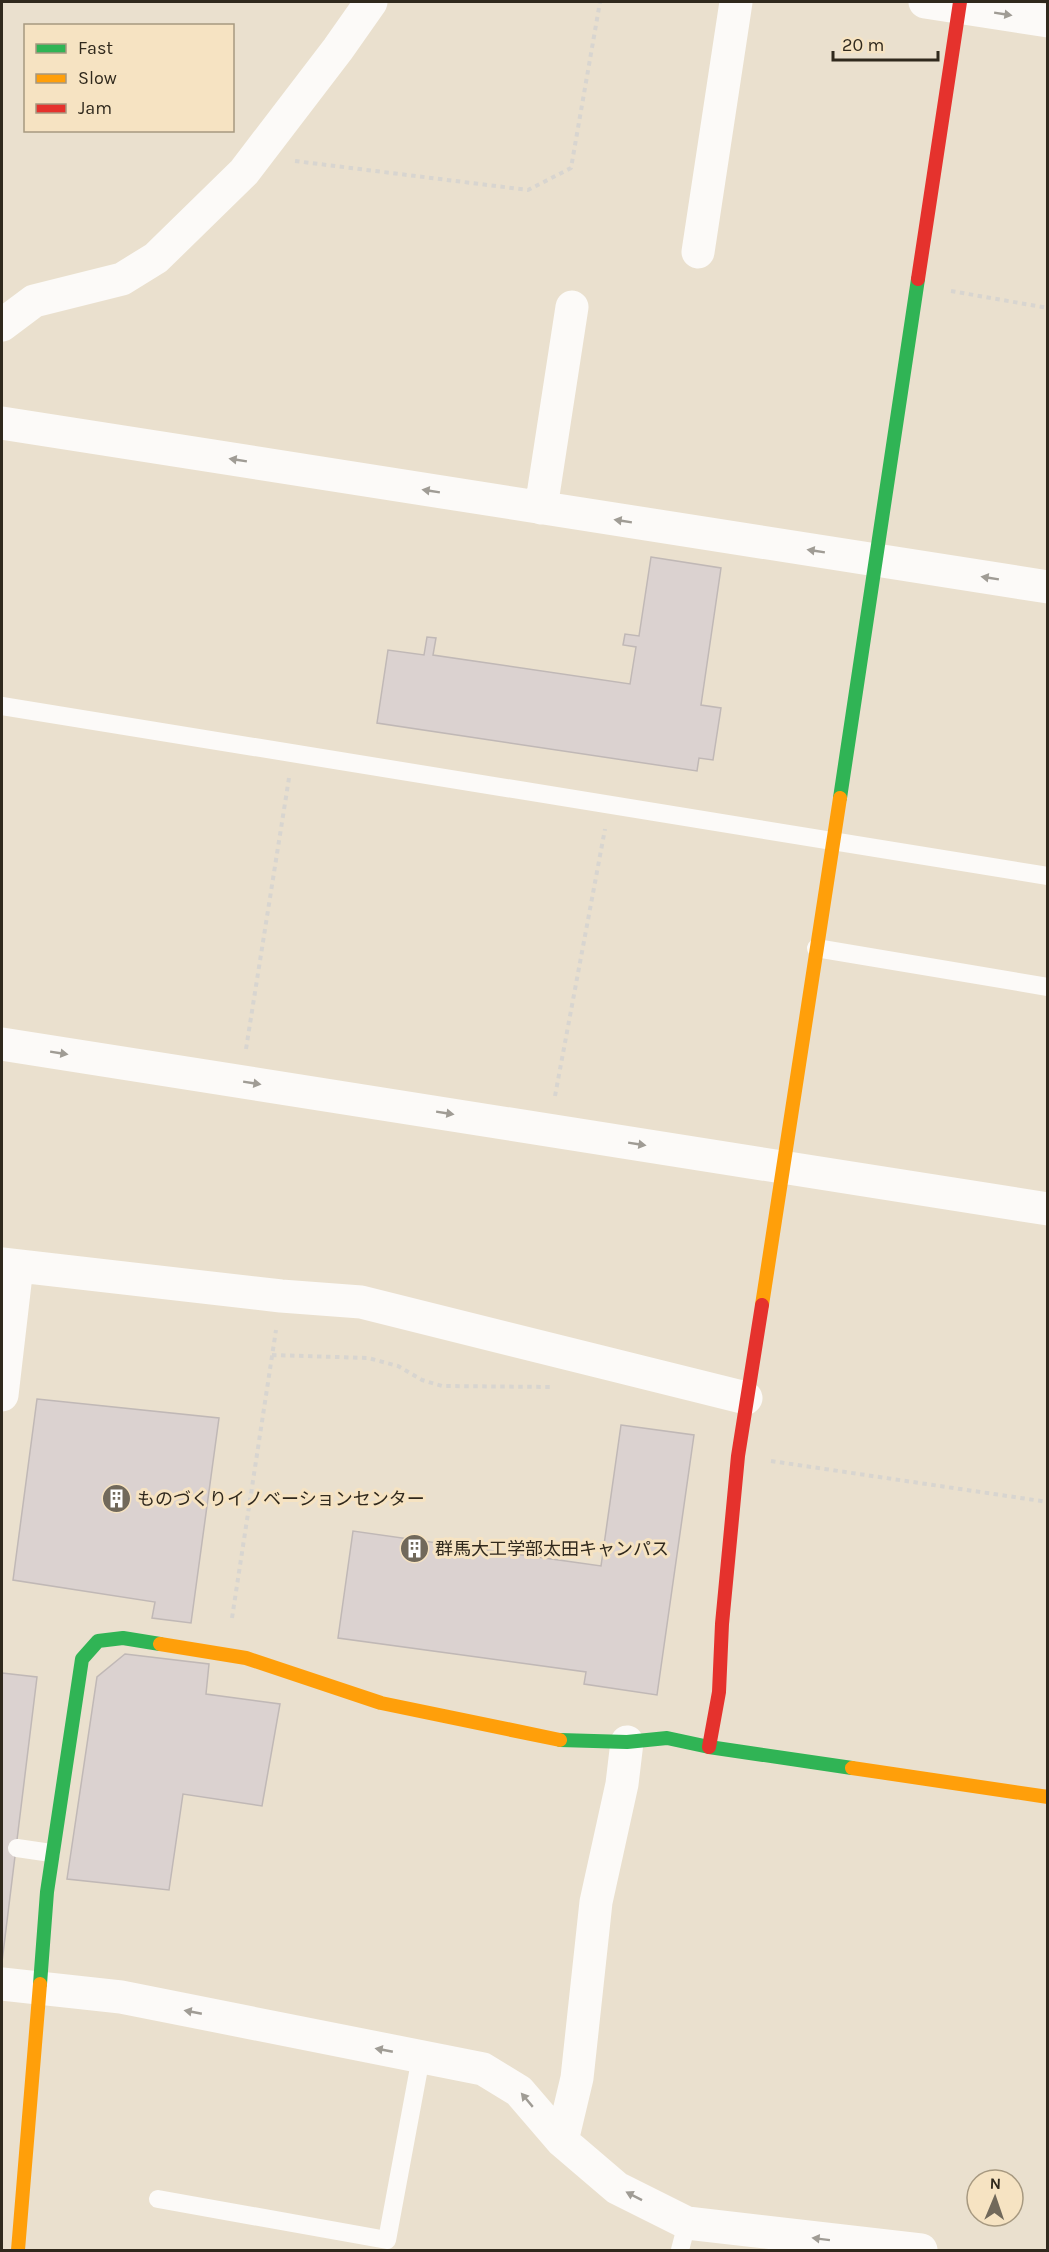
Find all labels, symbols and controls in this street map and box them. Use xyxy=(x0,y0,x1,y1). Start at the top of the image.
one-way arrow xyxy=(994,9,1013,18)
legend xyxy=(24,24,234,132)
scale bar xyxy=(833,24,938,62)
text: 20 m xyxy=(842,34,884,56)
text: Fast xyxy=(78,37,113,59)
text: Slow xyxy=(78,67,117,89)
text: Jam xyxy=(78,97,112,119)
one-way arrow xyxy=(228,456,247,465)
one-way arrow xyxy=(421,486,440,495)
one-way arrow xyxy=(614,516,633,525)
one-way arrow xyxy=(806,546,825,555)
one-way arrow xyxy=(980,573,999,582)
one-way arrow xyxy=(50,1048,69,1057)
one-way arrow xyxy=(243,1079,262,1088)
one-way arrow xyxy=(435,1109,454,1118)
one-way arrow xyxy=(628,1139,647,1148)
building icon: ものづくりイノベーションセンター xyxy=(100,1483,132,1515)
place label: ものづくりイノベーションセンター xyxy=(137,1488,425,1510)
building icon: 群馬大工学部太田キャンパス xyxy=(398,1533,430,1565)
place label: 群馬大工学部太田キャンパス xyxy=(435,1538,669,1560)
one-way arrow xyxy=(184,2006,202,2016)
one-way arrow xyxy=(375,2045,394,2054)
one-way arrow xyxy=(520,2092,533,2108)
north arrow xyxy=(965,2168,1025,2228)
text: N xyxy=(989,2174,1002,2193)
one-way arrow xyxy=(626,2192,643,2201)
one-way arrow xyxy=(812,2234,831,2243)

